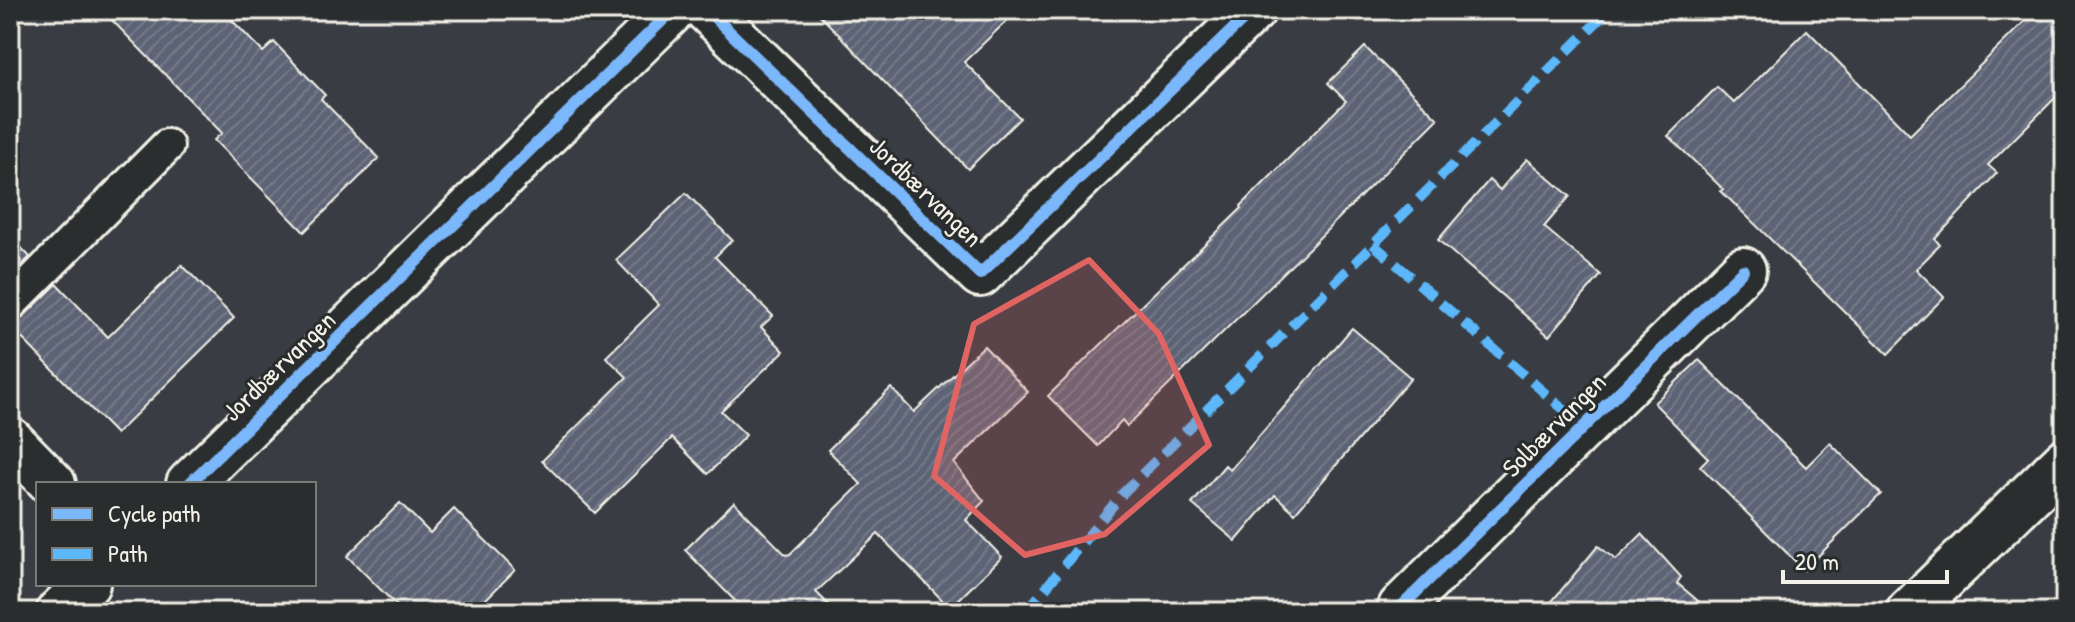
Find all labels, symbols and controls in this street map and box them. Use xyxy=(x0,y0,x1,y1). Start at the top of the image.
street label: Jordbærvangen xyxy=(862,129,991,254)
street label: Jordbærvangen xyxy=(214,303,343,428)
street label: Solbærvangen xyxy=(1494,365,1613,484)
legend xyxy=(36,482,316,586)
text: Cycle path xyxy=(108,497,200,529)
scale bar xyxy=(1783,534,1947,584)
text: Path xyxy=(108,537,147,569)
text: 20 m xyxy=(1795,545,1839,577)

